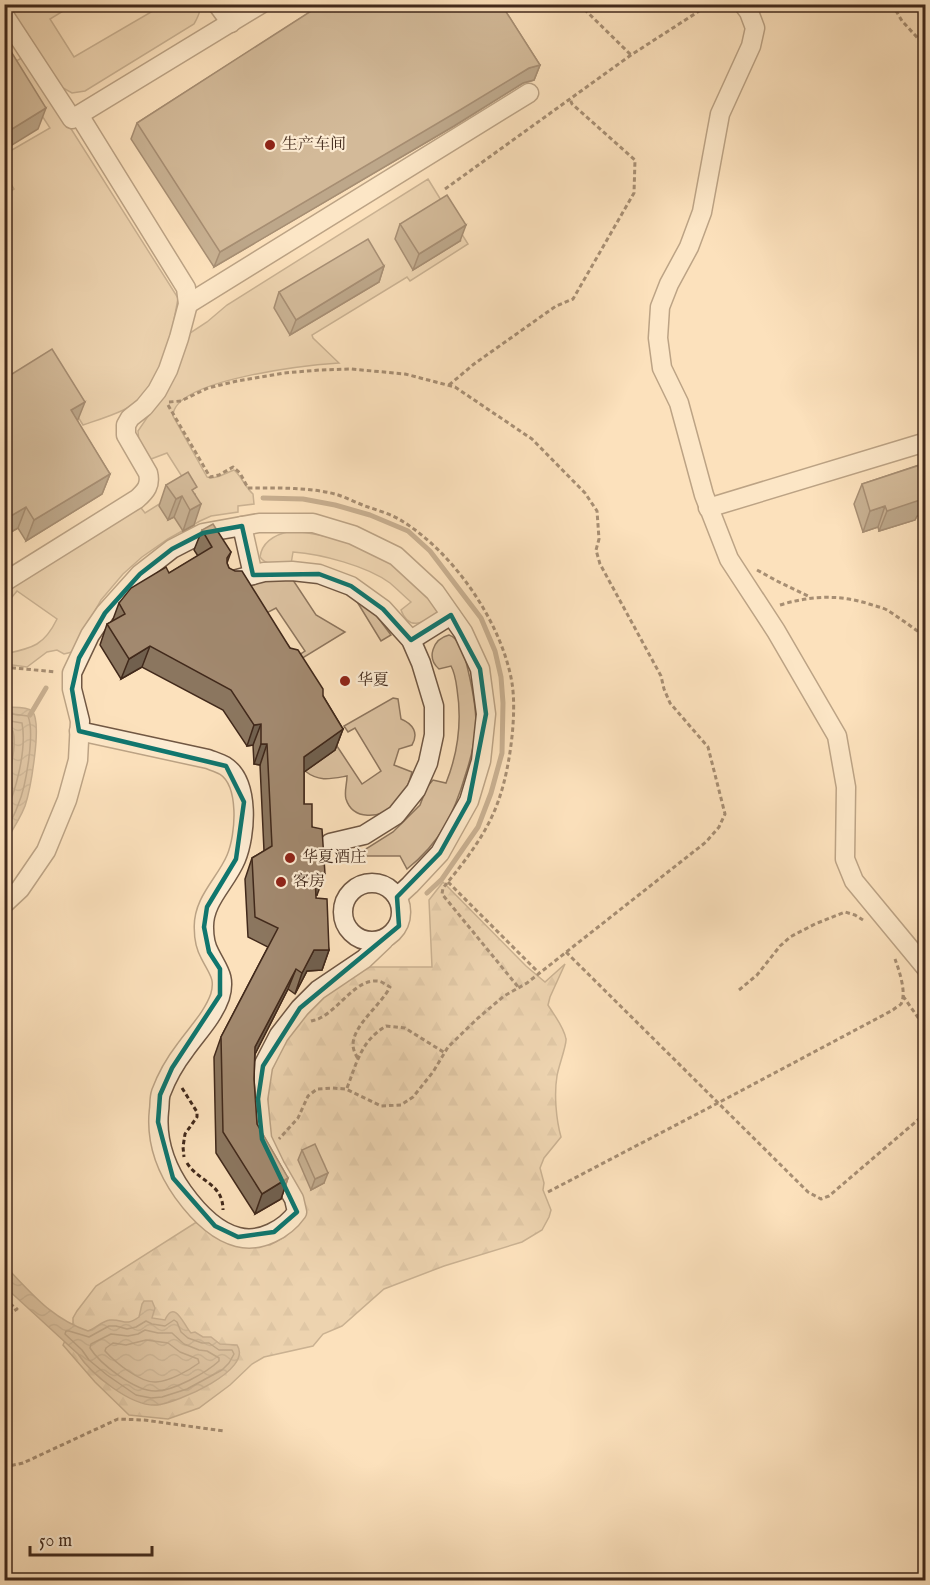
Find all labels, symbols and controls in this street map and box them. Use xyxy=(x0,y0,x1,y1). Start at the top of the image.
place label: 生产车间 xyxy=(282,135,346,155)
marker: 生产车间 xyxy=(263,138,277,152)
place label: 华夏 xyxy=(357,671,389,691)
marker: 华夏 xyxy=(338,674,352,688)
place label: 华夏酒庄 xyxy=(302,848,366,868)
marker: 华夏酒庄 xyxy=(283,851,297,865)
place label: 客房 xyxy=(293,872,325,892)
marker: 客房 xyxy=(274,875,288,889)
scale bar xyxy=(30,1519,152,1557)
text: 50 m xyxy=(39,1530,72,1553)

